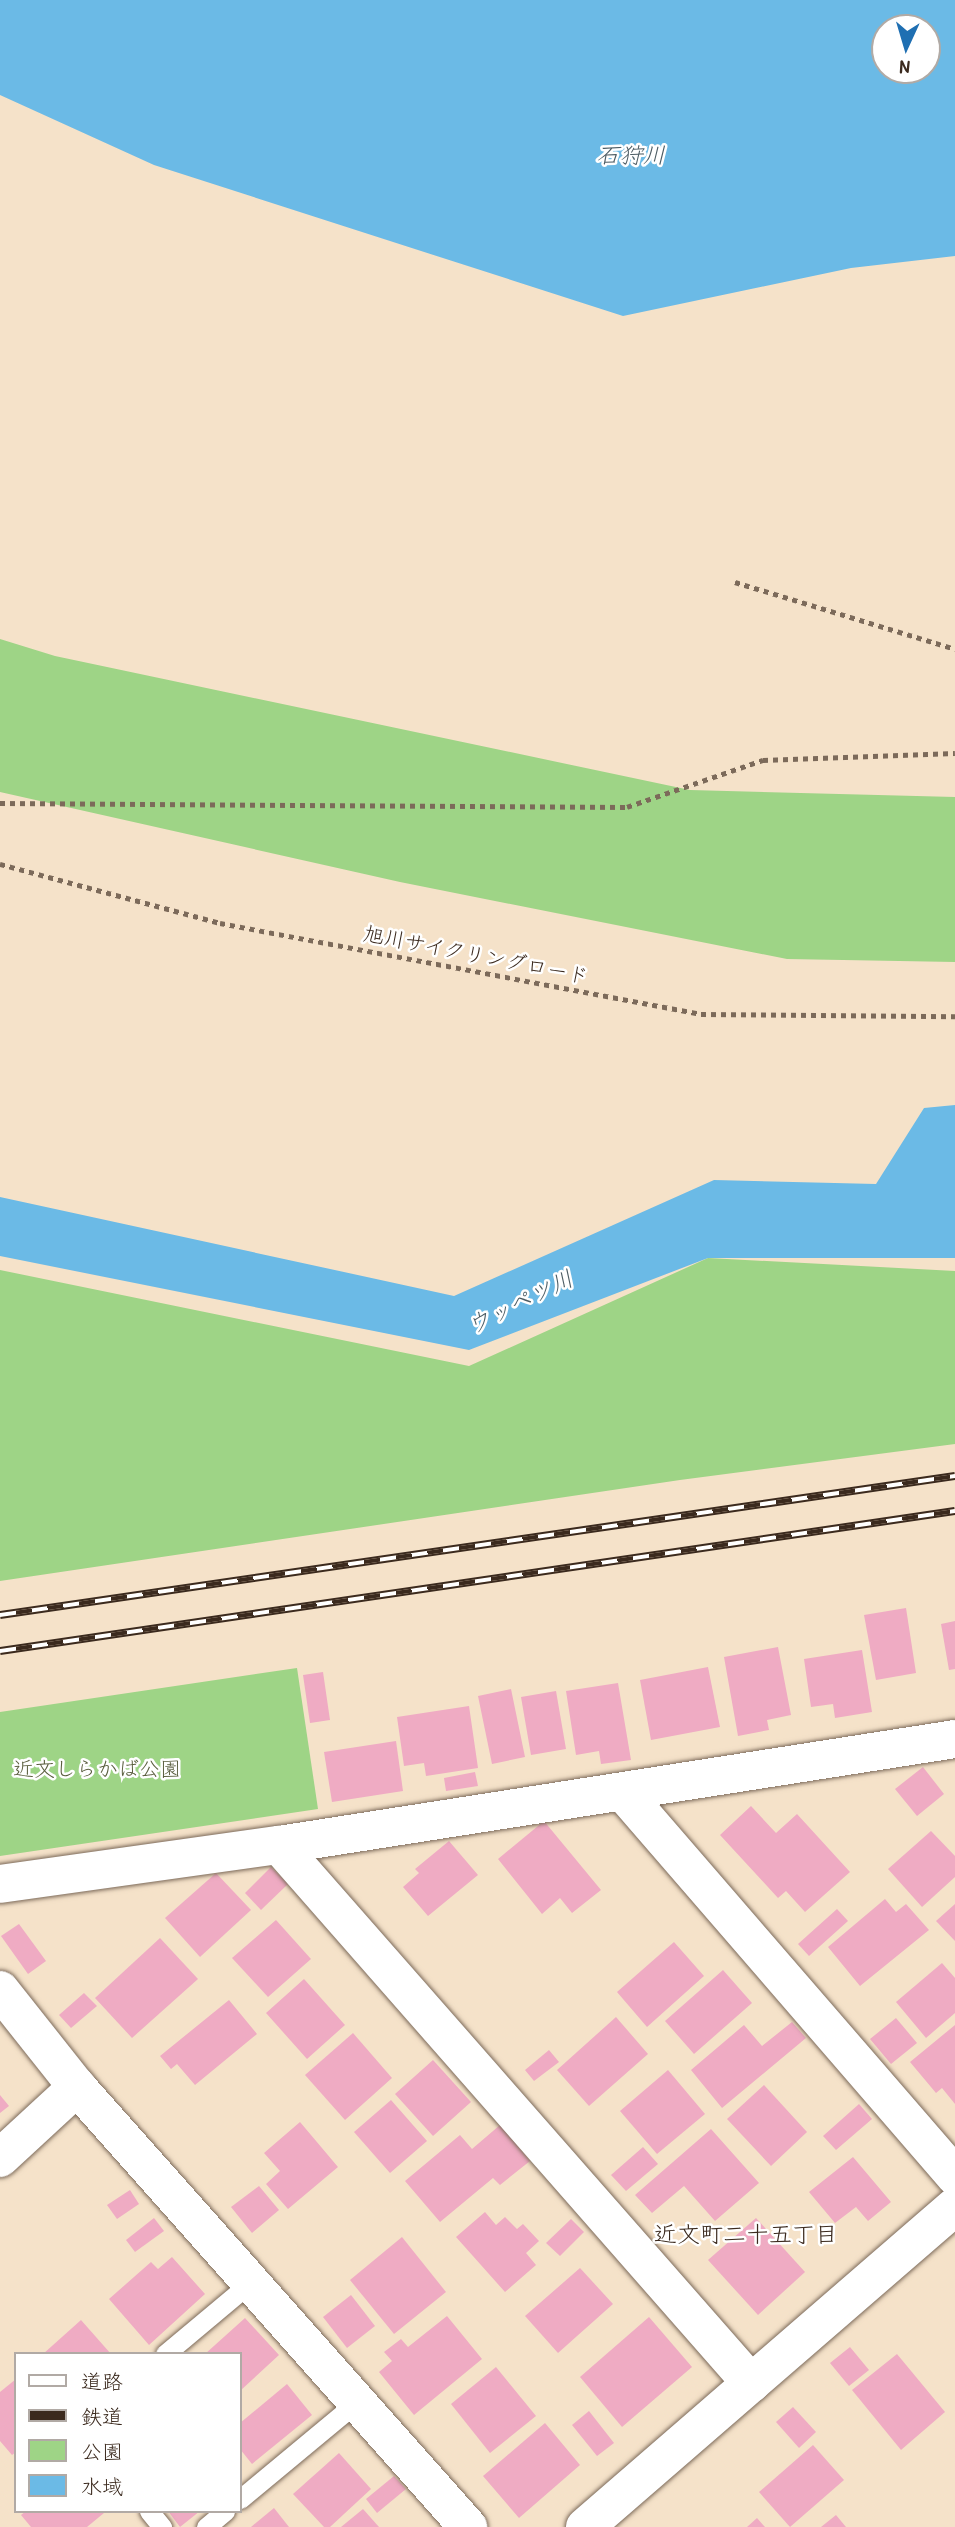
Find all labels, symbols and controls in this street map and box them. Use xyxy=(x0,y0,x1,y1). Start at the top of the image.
north arrow xyxy=(871,14,941,84)
text: N xyxy=(899,55,911,81)
water label: 石狩川 xyxy=(597,141,665,169)
street label: 旭川サイクリングロード xyxy=(360,921,592,989)
water label: ウッペツ川 xyxy=(462,1264,578,1340)
park label: 近文しらかば公園 xyxy=(13,1756,181,1782)
district label: 近文町二十五丁目 xyxy=(654,2220,838,2248)
legend xyxy=(14,2352,242,2513)
text: 道路 xyxy=(81,2367,123,2396)
text: 鉄道 xyxy=(81,2402,123,2431)
text: 公園 xyxy=(81,2437,123,2466)
text: 水域 xyxy=(81,2472,123,2501)

